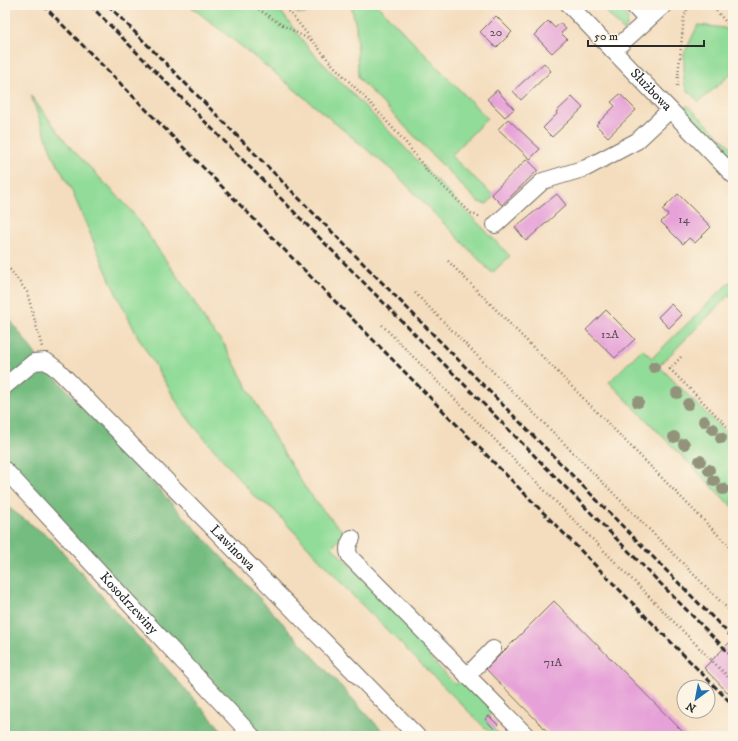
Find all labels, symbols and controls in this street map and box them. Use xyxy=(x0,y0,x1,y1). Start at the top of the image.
scale bar xyxy=(588,22,704,48)
house number: 20 xyxy=(490,25,502,40)
text: 50 m xyxy=(594,29,618,44)
street label: Służbowa xyxy=(626,65,676,115)
house number: 14 xyxy=(678,212,691,227)
house number: 12A xyxy=(601,327,619,342)
street label: Lawinowa xyxy=(206,521,259,575)
street label: Kosodrzewiny xyxy=(96,568,162,639)
house number: 71A xyxy=(544,655,563,670)
north arrow xyxy=(676,679,716,719)
text: N xyxy=(684,698,699,715)

